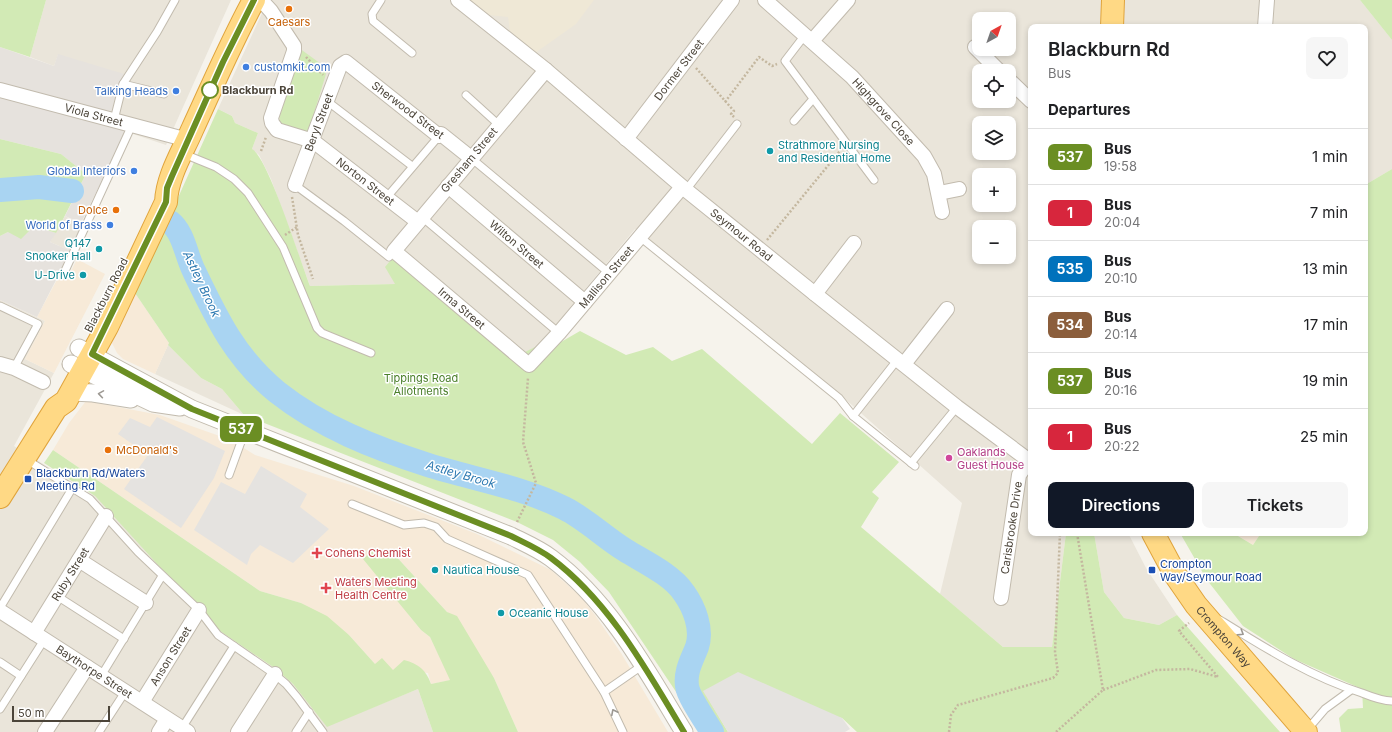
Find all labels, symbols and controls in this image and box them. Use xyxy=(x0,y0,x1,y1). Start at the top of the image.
marker: Caesars xyxy=(284,4,294,14)
north arrow xyxy=(972,12,1016,56)
map controls xyxy=(972,12,1016,264)
place label: Caesars xyxy=(268,15,310,29)
street label: Dormer Street xyxy=(651,36,707,103)
button: heart xyxy=(1306,37,1348,79)
text: Blackburn Rd xyxy=(1048,38,1170,61)
place label: customkit.com xyxy=(254,60,330,74)
marker: customkit.com xyxy=(241,62,251,72)
button: locate xyxy=(972,64,1016,108)
text: Bus xyxy=(1048,65,1071,81)
street label: Highgrove Close xyxy=(849,75,918,148)
street label: Sherwood Street xyxy=(369,78,447,142)
marker: Blackburn Rd xyxy=(201,81,219,99)
place label: Blackburn Rd xyxy=(222,83,293,97)
place label: Talking Heads xyxy=(94,84,168,98)
marker: Talking Heads xyxy=(171,86,181,96)
street label: Beryl Street xyxy=(301,91,336,153)
street label: Viola Street xyxy=(63,100,125,129)
text: Departures xyxy=(1048,100,1130,119)
button: layers xyxy=(972,116,1016,160)
street label: Gresham Street xyxy=(438,124,501,195)
place label: Strathmore Nursing and Residential Home xyxy=(778,138,891,165)
text: Bus xyxy=(1104,139,1132,158)
marker: Strathmore Nursing and Residential Home xyxy=(765,146,775,156)
text: 1 min xyxy=(1312,147,1348,166)
text: 537 xyxy=(1057,148,1083,165)
street label: Norton Street xyxy=(333,154,398,209)
text: 19:58 xyxy=(1104,158,1137,174)
place label: Global Interiors xyxy=(47,164,126,178)
marker: Global Interiors xyxy=(129,166,139,176)
button: + xyxy=(972,168,1016,212)
text: Bus xyxy=(1104,195,1132,214)
place label: Dolce xyxy=(78,203,108,217)
text: 7 min xyxy=(1310,203,1348,222)
text: 1 xyxy=(1067,204,1073,221)
marker: Dolce xyxy=(111,205,121,215)
street label: Seymour Road xyxy=(707,205,775,264)
text: 20:04 xyxy=(1104,214,1140,230)
street label: Wilton Street xyxy=(487,217,547,271)
place label: World of Brass xyxy=(25,218,102,232)
marker: World of Brass xyxy=(105,220,115,230)
button: − xyxy=(972,220,1016,264)
place label: Q147 Snooker Hall xyxy=(25,236,91,263)
street label: Mallison Street xyxy=(576,243,637,311)
marker: Q147 Snooker Hall xyxy=(94,244,104,254)
water label: Astley Brook xyxy=(180,248,224,320)
text: Bus xyxy=(1104,251,1132,270)
street label: Blackburn Road xyxy=(81,255,131,335)
text: 13 min xyxy=(1303,259,1348,278)
text: 535 xyxy=(1057,260,1083,277)
place label: U-Drive xyxy=(34,268,75,282)
marker: U-Drive xyxy=(78,270,88,280)
text: 20:10 xyxy=(1104,270,1137,286)
street label: Irma Street xyxy=(435,284,488,332)
text: Bus xyxy=(1104,307,1132,326)
text: 17 min xyxy=(1304,315,1348,334)
text: 534 xyxy=(1056,316,1084,333)
text: 20:14 xyxy=(1104,326,1138,342)
text: Bus xyxy=(1104,363,1132,382)
park label: Tippings Road Allotments xyxy=(384,371,458,398)
text: 19 min xyxy=(1303,371,1348,390)
text: 537 xyxy=(1057,372,1083,389)
text: 20:16 xyxy=(1104,382,1137,398)
one-way arrow xyxy=(98,390,104,399)
line badge: 537 xyxy=(218,416,264,442)
text: Bus xyxy=(1104,419,1132,438)
text: 537 xyxy=(228,420,254,437)
text: 25 min xyxy=(1300,427,1348,446)
text: 1 xyxy=(1067,428,1073,445)
text: 20:22 xyxy=(1104,438,1140,454)
place label: McDonald's xyxy=(116,443,178,457)
marker: McDonald's xyxy=(103,445,113,455)
place label: Oaklands Guest House xyxy=(957,445,1024,472)
marker: Oaklands Guest House xyxy=(944,453,954,463)
water label: Astley Brook xyxy=(424,457,498,491)
place label: Blackburn Rd/Waters Meeting Rd xyxy=(36,466,146,493)
marker: Blackburn Rd/Waters Meeting Rd xyxy=(23,474,33,484)
street label: Carisbrooke Drive xyxy=(998,480,1025,575)
button: Directions xyxy=(1048,482,1194,528)
button: Tickets xyxy=(1202,482,1348,528)
street label: Ruby Street xyxy=(48,544,92,604)
place label: Cohens Chemist xyxy=(325,546,411,560)
marker: Cohens Chemist xyxy=(312,548,322,558)
place label: Crompton Way/Seymour Road xyxy=(1160,557,1262,584)
place label: Nautica House xyxy=(443,563,519,577)
marker: Nautica House xyxy=(430,565,440,575)
marker: Crompton Way/Seymour Road xyxy=(1147,565,1157,575)
place label: Waters Meeting Health Centre xyxy=(335,575,417,602)
marker: Waters Meeting Health Centre xyxy=(320,582,332,594)
street label: Crompton Way xyxy=(1193,603,1254,671)
place label: Oceanic House xyxy=(509,606,588,620)
marker: Oceanic House xyxy=(496,608,506,618)
street label: Anson Street xyxy=(147,624,194,688)
one-way arrow xyxy=(1237,628,1244,636)
street label: Baythorpe Street xyxy=(53,642,135,702)
scale bar xyxy=(12,704,110,723)
text: 50 m xyxy=(18,706,44,720)
one-way arrow xyxy=(611,708,619,716)

